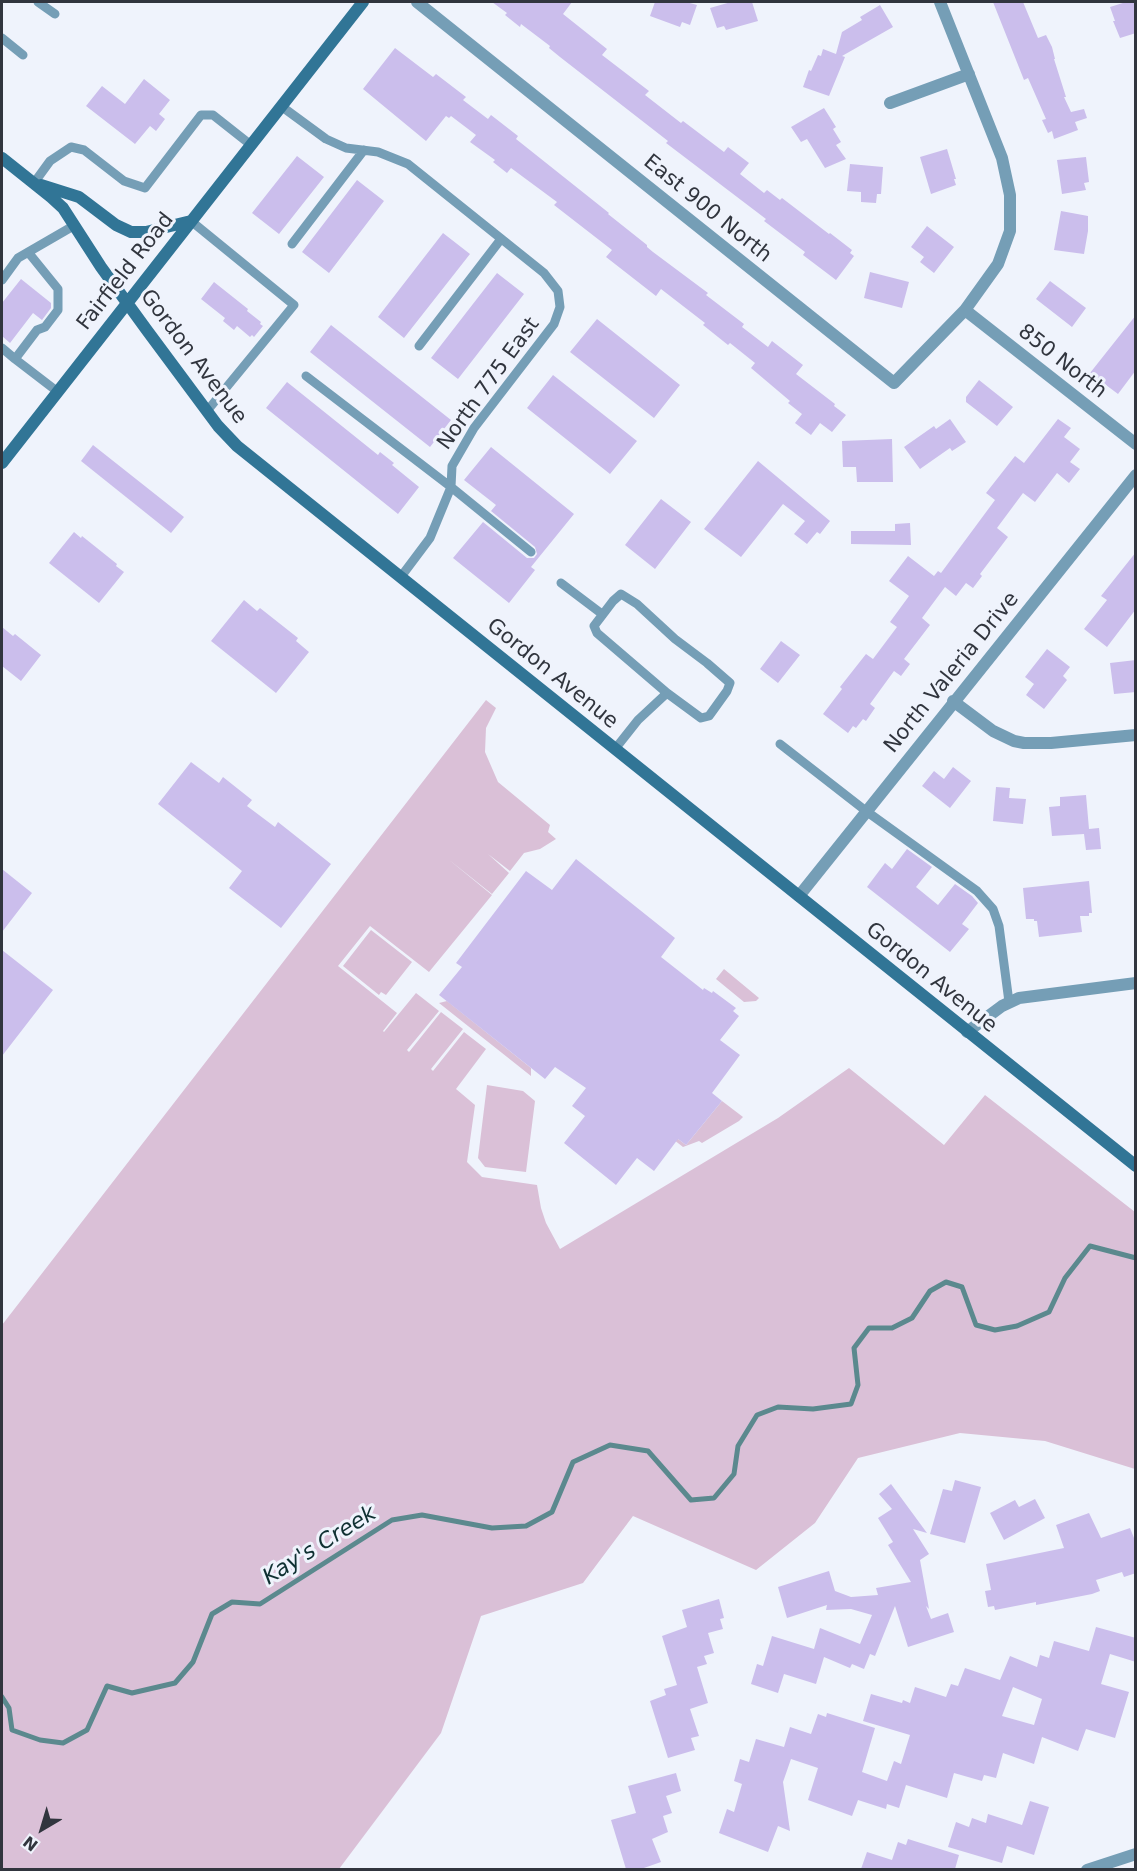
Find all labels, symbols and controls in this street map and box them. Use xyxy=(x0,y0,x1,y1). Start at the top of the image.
street label: East 900 North xyxy=(638,150,776,268)
street label: Fairfield Road xyxy=(72,208,180,336)
street label: Gordon Avenue xyxy=(134,285,252,429)
street label: North 775 East xyxy=(433,313,545,455)
street label: 850 North xyxy=(1013,320,1111,404)
street label: North Valeria Drive xyxy=(879,587,1025,759)
street label: Gordon Avenue xyxy=(481,613,623,735)
street label: Gordon Avenue xyxy=(860,917,1002,1039)
water label: Kay's Creek xyxy=(258,1501,382,1591)
north arrow xyxy=(12,1799,72,1859)
text: N xyxy=(19,1832,42,1855)

